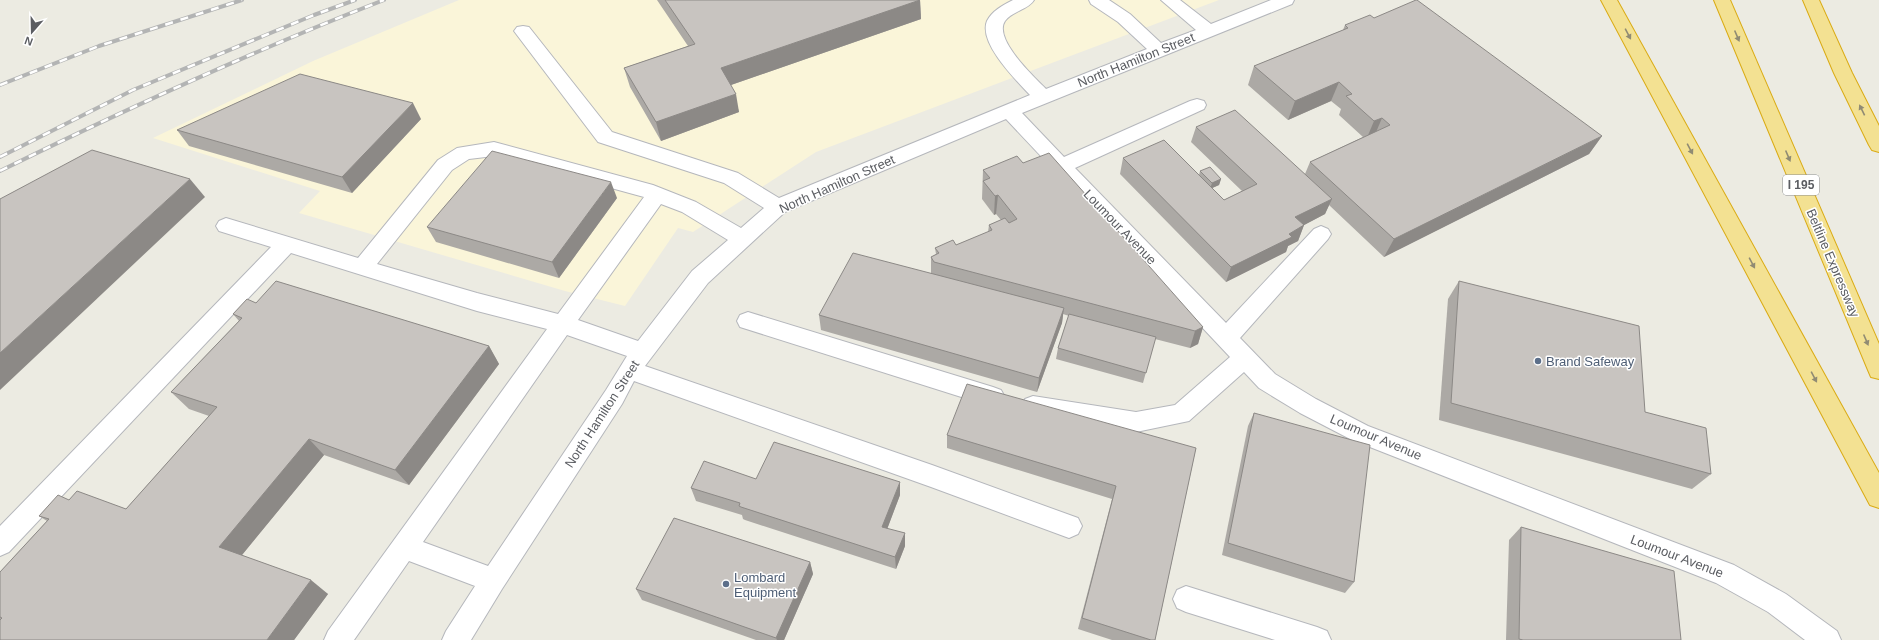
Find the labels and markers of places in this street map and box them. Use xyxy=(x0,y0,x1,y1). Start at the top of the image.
place label: Brand Safeway xyxy=(1546,354,1635,369)
marker: Brand Safeway xyxy=(1533,356,1543,366)
place label: Lombard Equipment xyxy=(734,570,797,600)
marker: Lombard Equipment xyxy=(721,579,731,589)

